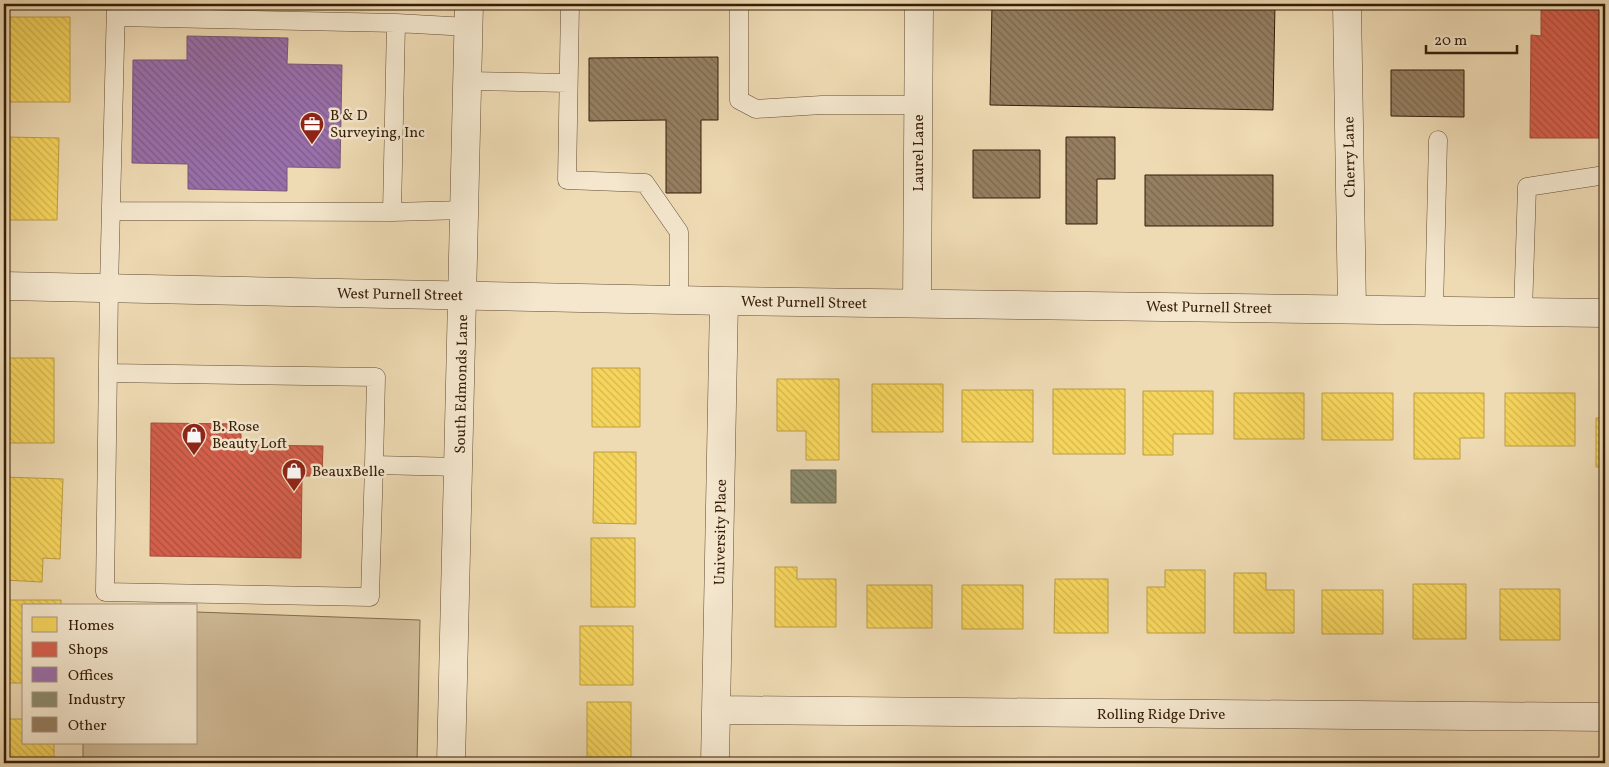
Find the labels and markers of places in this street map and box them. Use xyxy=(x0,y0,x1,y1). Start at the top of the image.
place label: B & D Surveying, Inc xyxy=(330,106,425,144)
office icon: B & D Surveying, Inc xyxy=(299,111,325,145)
place label: B. Rose Beauty Loft xyxy=(212,417,287,455)
shop icon: B. Rose Beauty Loft xyxy=(181,422,207,456)
shop icon: BeauxBelle xyxy=(281,458,307,492)
place label: BeauxBelle xyxy=(312,462,385,483)

